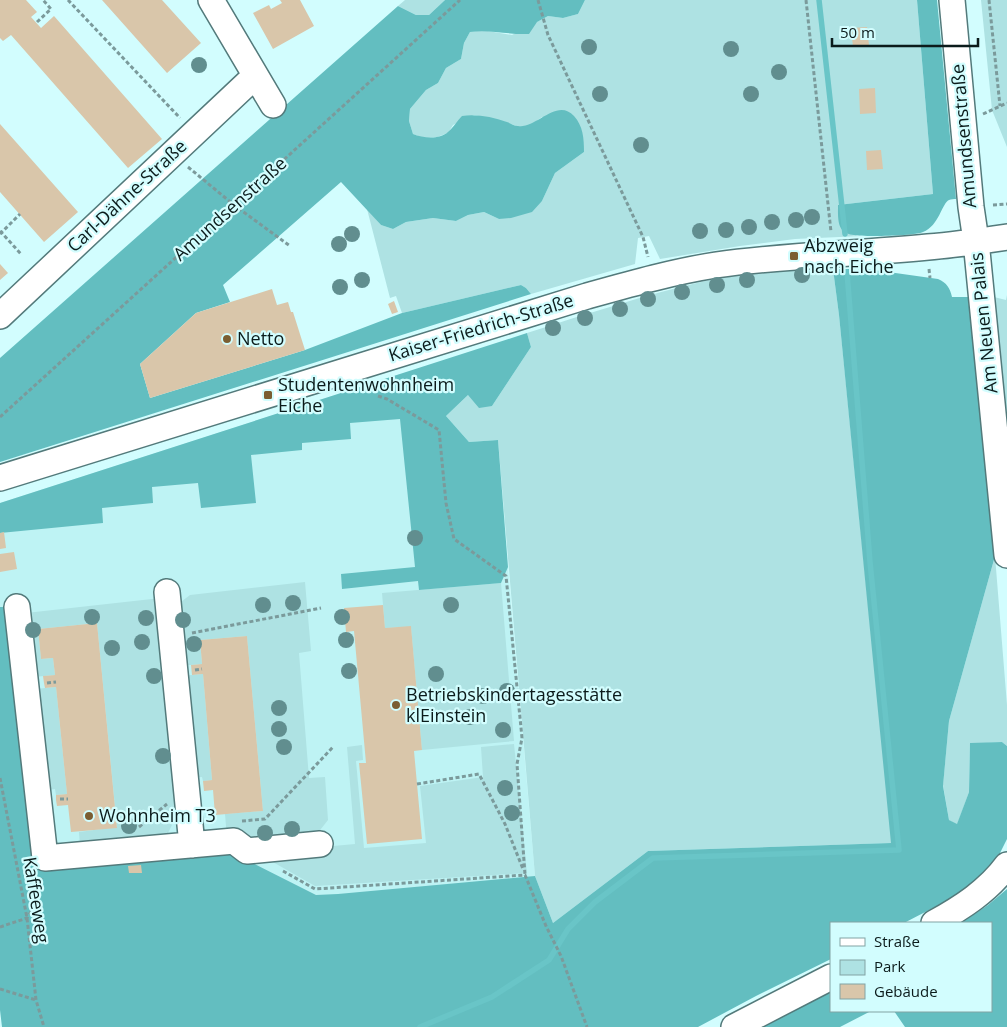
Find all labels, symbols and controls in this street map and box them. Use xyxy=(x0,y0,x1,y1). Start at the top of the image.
scale bar xyxy=(832,15,978,47)
text: 50 m xyxy=(840,22,875,42)
street label: Amundsenstraße xyxy=(945,63,981,209)
street label: Carl-Dähne-Straße xyxy=(61,134,191,257)
street label: Amundsenstraße xyxy=(168,151,291,266)
place label: Abzweig nach Eiche xyxy=(804,233,894,278)
marker: Abzweig nach Eiche xyxy=(788,250,800,262)
street label: Am Neuen Palais xyxy=(964,251,1002,395)
street label: Kaiser-Friedrich-Straße xyxy=(385,287,576,367)
place label: Netto xyxy=(237,326,284,350)
marker: Netto xyxy=(221,333,233,345)
place label: Studentenwohnheim Eiche xyxy=(278,372,454,417)
marker: Studentenwohnheim Eiche xyxy=(262,389,274,401)
place label: Betriebskindertagesstätte klEinstein xyxy=(406,682,622,727)
marker: Betriebskindertagesstätte klEinstein xyxy=(390,699,402,711)
place label: Wohnheim T3 xyxy=(99,803,216,827)
marker: Wohnheim T3 xyxy=(83,810,95,822)
street label: Kaffeeweg xyxy=(18,855,56,945)
legend xyxy=(830,922,992,1012)
text: Straße xyxy=(874,931,920,951)
text: Park xyxy=(874,956,905,976)
text: Gebäude xyxy=(874,981,938,1001)

